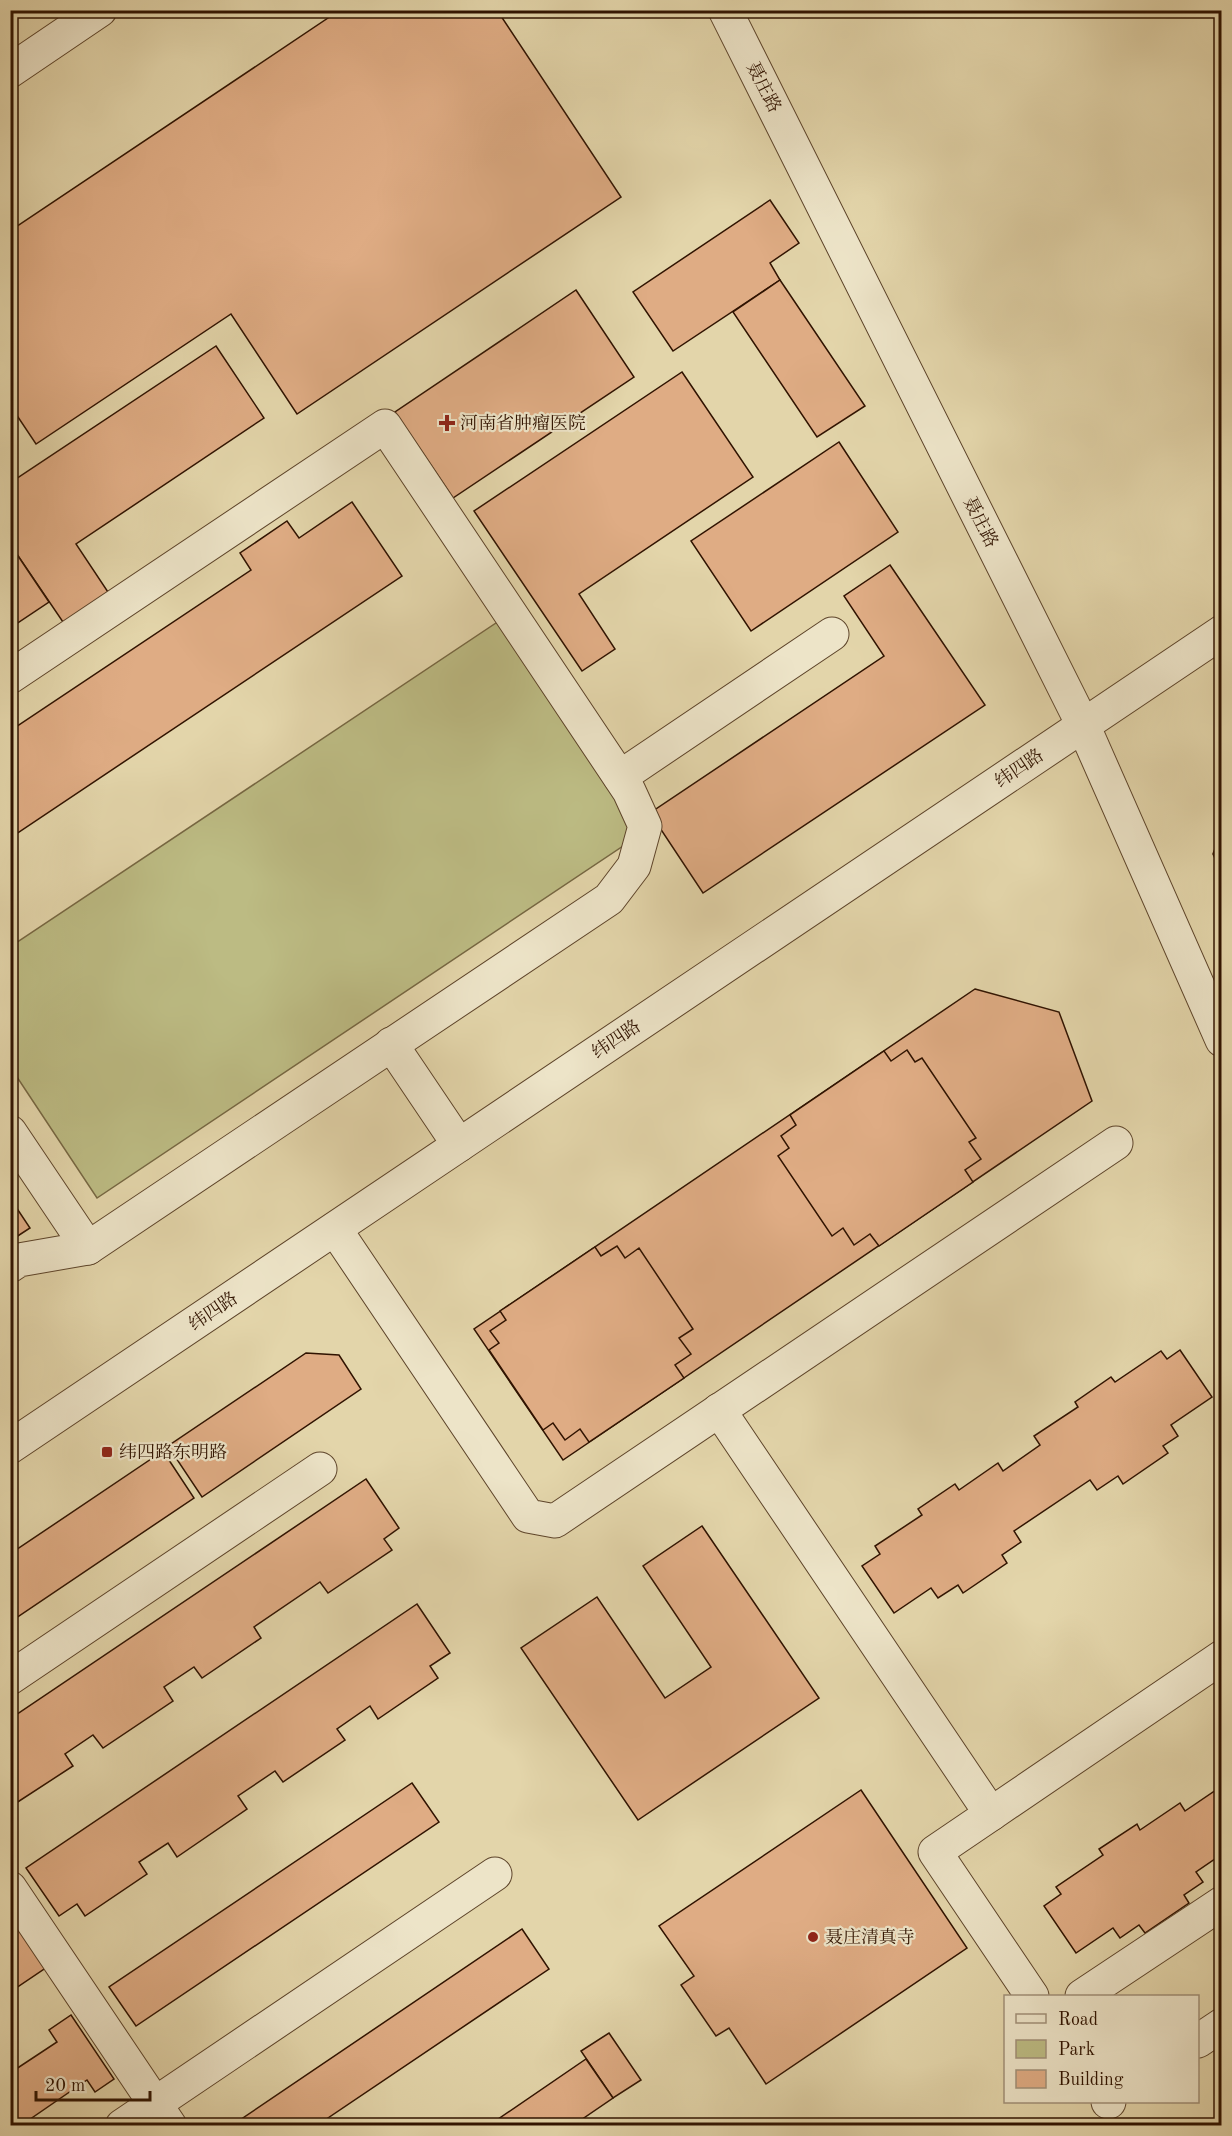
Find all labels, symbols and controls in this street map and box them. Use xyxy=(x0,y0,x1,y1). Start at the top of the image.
street label: 聂庄路 xyxy=(743,58,785,116)
place label: 河南省肿瘤医院 xyxy=(460,413,586,433)
marker: 河南省肿瘤医院 xyxy=(438,414,456,432)
street label: 聂庄路 xyxy=(960,493,1002,551)
street label: 纬四路 xyxy=(991,745,1047,791)
street label: 纬四路 xyxy=(588,1016,644,1062)
street label: 纬四路 xyxy=(185,1288,241,1334)
place label: 纬四路东明路 xyxy=(119,1442,227,1462)
marker: 纬四路东明路 xyxy=(100,1445,114,1459)
place label: 聂庄清真寺 xyxy=(825,1927,915,1947)
marker: 聂庄清真寺 xyxy=(806,1930,820,1944)
legend xyxy=(1004,1995,1199,2103)
text: Road xyxy=(1058,2011,1098,2029)
text: Park xyxy=(1058,2041,1095,2059)
scale bar xyxy=(36,2064,150,2102)
text: Building xyxy=(1058,2071,1124,2089)
text: 20 m xyxy=(45,2077,85,2095)

